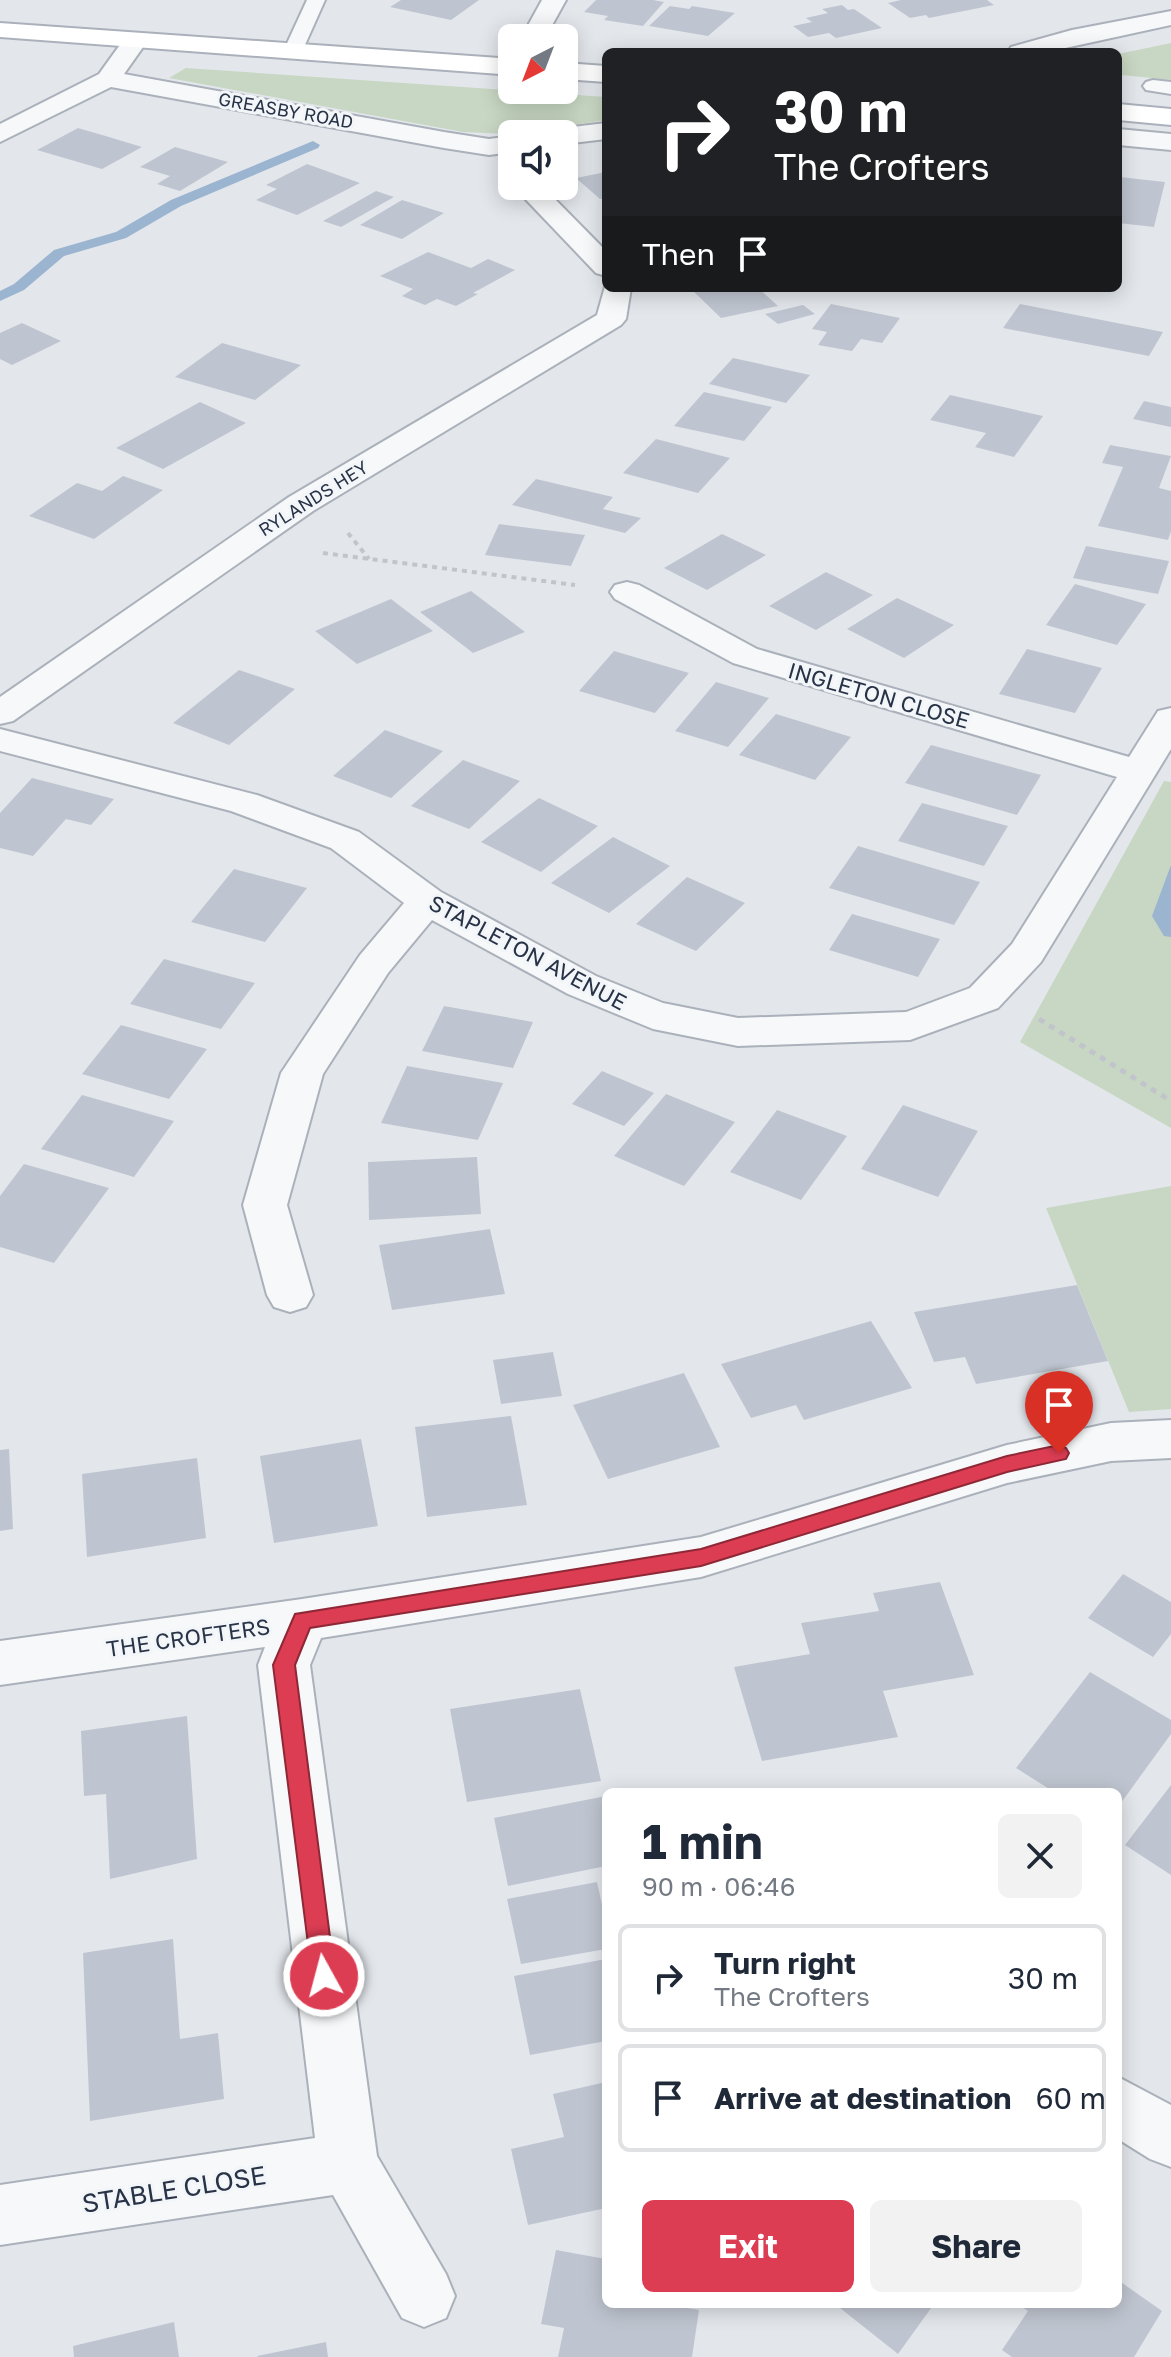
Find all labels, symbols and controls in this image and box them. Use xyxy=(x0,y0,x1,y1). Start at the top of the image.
north arrow xyxy=(498,24,578,104)
map controls xyxy=(498,24,578,200)
text: 30 m xyxy=(774,77,908,144)
icon: right xyxy=(642,80,746,184)
street label: GREASBY ROAD xyxy=(217,87,355,133)
button: sound xyxy=(498,120,578,200)
text: The Crofters xyxy=(774,145,990,188)
icon: arrive xyxy=(731,232,775,276)
text: Then xyxy=(642,236,715,272)
street label: RYLANDS HEY xyxy=(254,455,372,540)
street label: INGLETON CLOSE xyxy=(785,656,973,734)
street label: STAPLETON AVENUE xyxy=(425,888,631,1016)
pin xyxy=(1025,1371,1093,1453)
icon: arrive xyxy=(1037,1383,1081,1427)
street label: THE CROFTERS xyxy=(104,1612,272,1662)
text: 1 min xyxy=(642,1812,763,1870)
button: close xyxy=(998,1814,1082,1898)
text: 90 m · 06:46 xyxy=(642,1871,795,1902)
position arrow xyxy=(282,1934,366,2018)
text: Turn right xyxy=(714,1945,856,1981)
icon: right xyxy=(646,1956,690,2000)
text: 30 m xyxy=(1008,1960,1078,1996)
text: The Crofters xyxy=(714,1981,870,2012)
icon: arrive xyxy=(646,2076,690,2120)
text: Arrive at destination xyxy=(714,2080,1011,2116)
text: 60 m xyxy=(1035,2080,1106,2116)
street label: STABLE CLOSE xyxy=(80,2159,268,2219)
button: Exit xyxy=(642,2200,854,2292)
button: Share xyxy=(870,2200,1082,2292)

